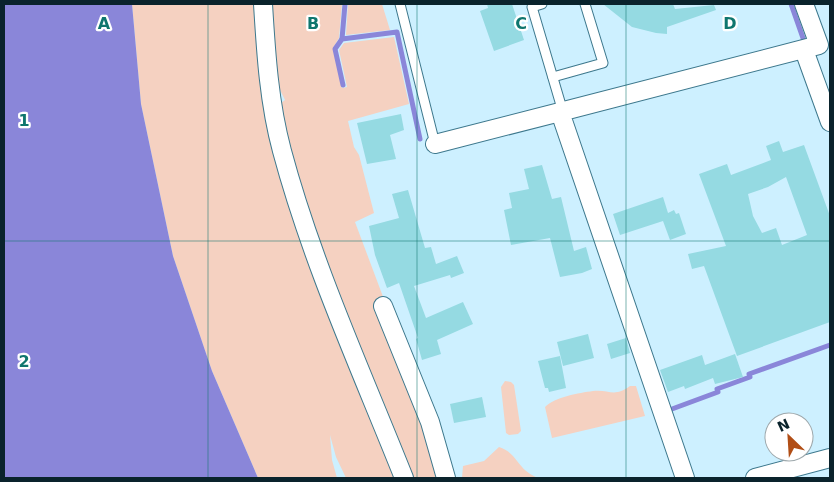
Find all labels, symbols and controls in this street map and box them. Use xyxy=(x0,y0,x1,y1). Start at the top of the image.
text: A xyxy=(98,14,111,33)
text: B xyxy=(307,14,319,33)
text: C xyxy=(515,14,527,33)
text: D xyxy=(723,14,737,33)
text: 1 xyxy=(18,111,30,130)
text: 2 xyxy=(18,352,30,371)
north arrow xyxy=(764,412,814,462)
text: N xyxy=(775,415,792,435)

